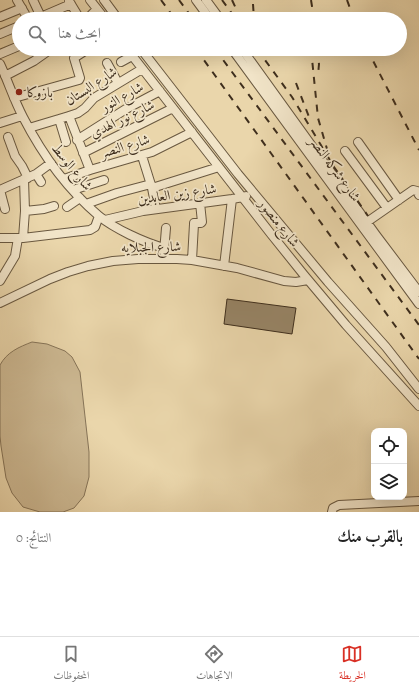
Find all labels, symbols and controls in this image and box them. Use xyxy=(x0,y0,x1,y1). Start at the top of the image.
search box xyxy=(12,12,407,56)
icon: search xyxy=(26,23,48,45)
text: ابحث هنا xyxy=(58,23,101,43)
street label: شارع البستان xyxy=(61,62,122,112)
street label: شارع النور xyxy=(95,77,148,119)
place label: بازوكا xyxy=(27,83,53,102)
marker: بازوكا xyxy=(14,87,24,97)
street label: شارع نور الهدي xyxy=(86,95,158,145)
street label: شارع النصر xyxy=(96,129,153,165)
street label: شارع شركه النصر xyxy=(302,131,365,207)
street label: شارع الوسط xyxy=(45,139,97,196)
street label: شارع زين العابدين xyxy=(136,179,218,211)
street label: شارع منصور xyxy=(251,193,304,252)
street label: شارع الجبلايه xyxy=(121,237,181,259)
map controls xyxy=(371,428,407,500)
button: locate xyxy=(371,428,407,464)
button: layers xyxy=(371,464,407,500)
text: بالقرب منك xyxy=(337,525,403,548)
text: النتائج: 0 xyxy=(16,529,51,546)
tab: المحفوظات xyxy=(53,643,89,686)
tab: الاتجاهات xyxy=(196,643,233,686)
tab: الخريطة xyxy=(339,643,366,686)

